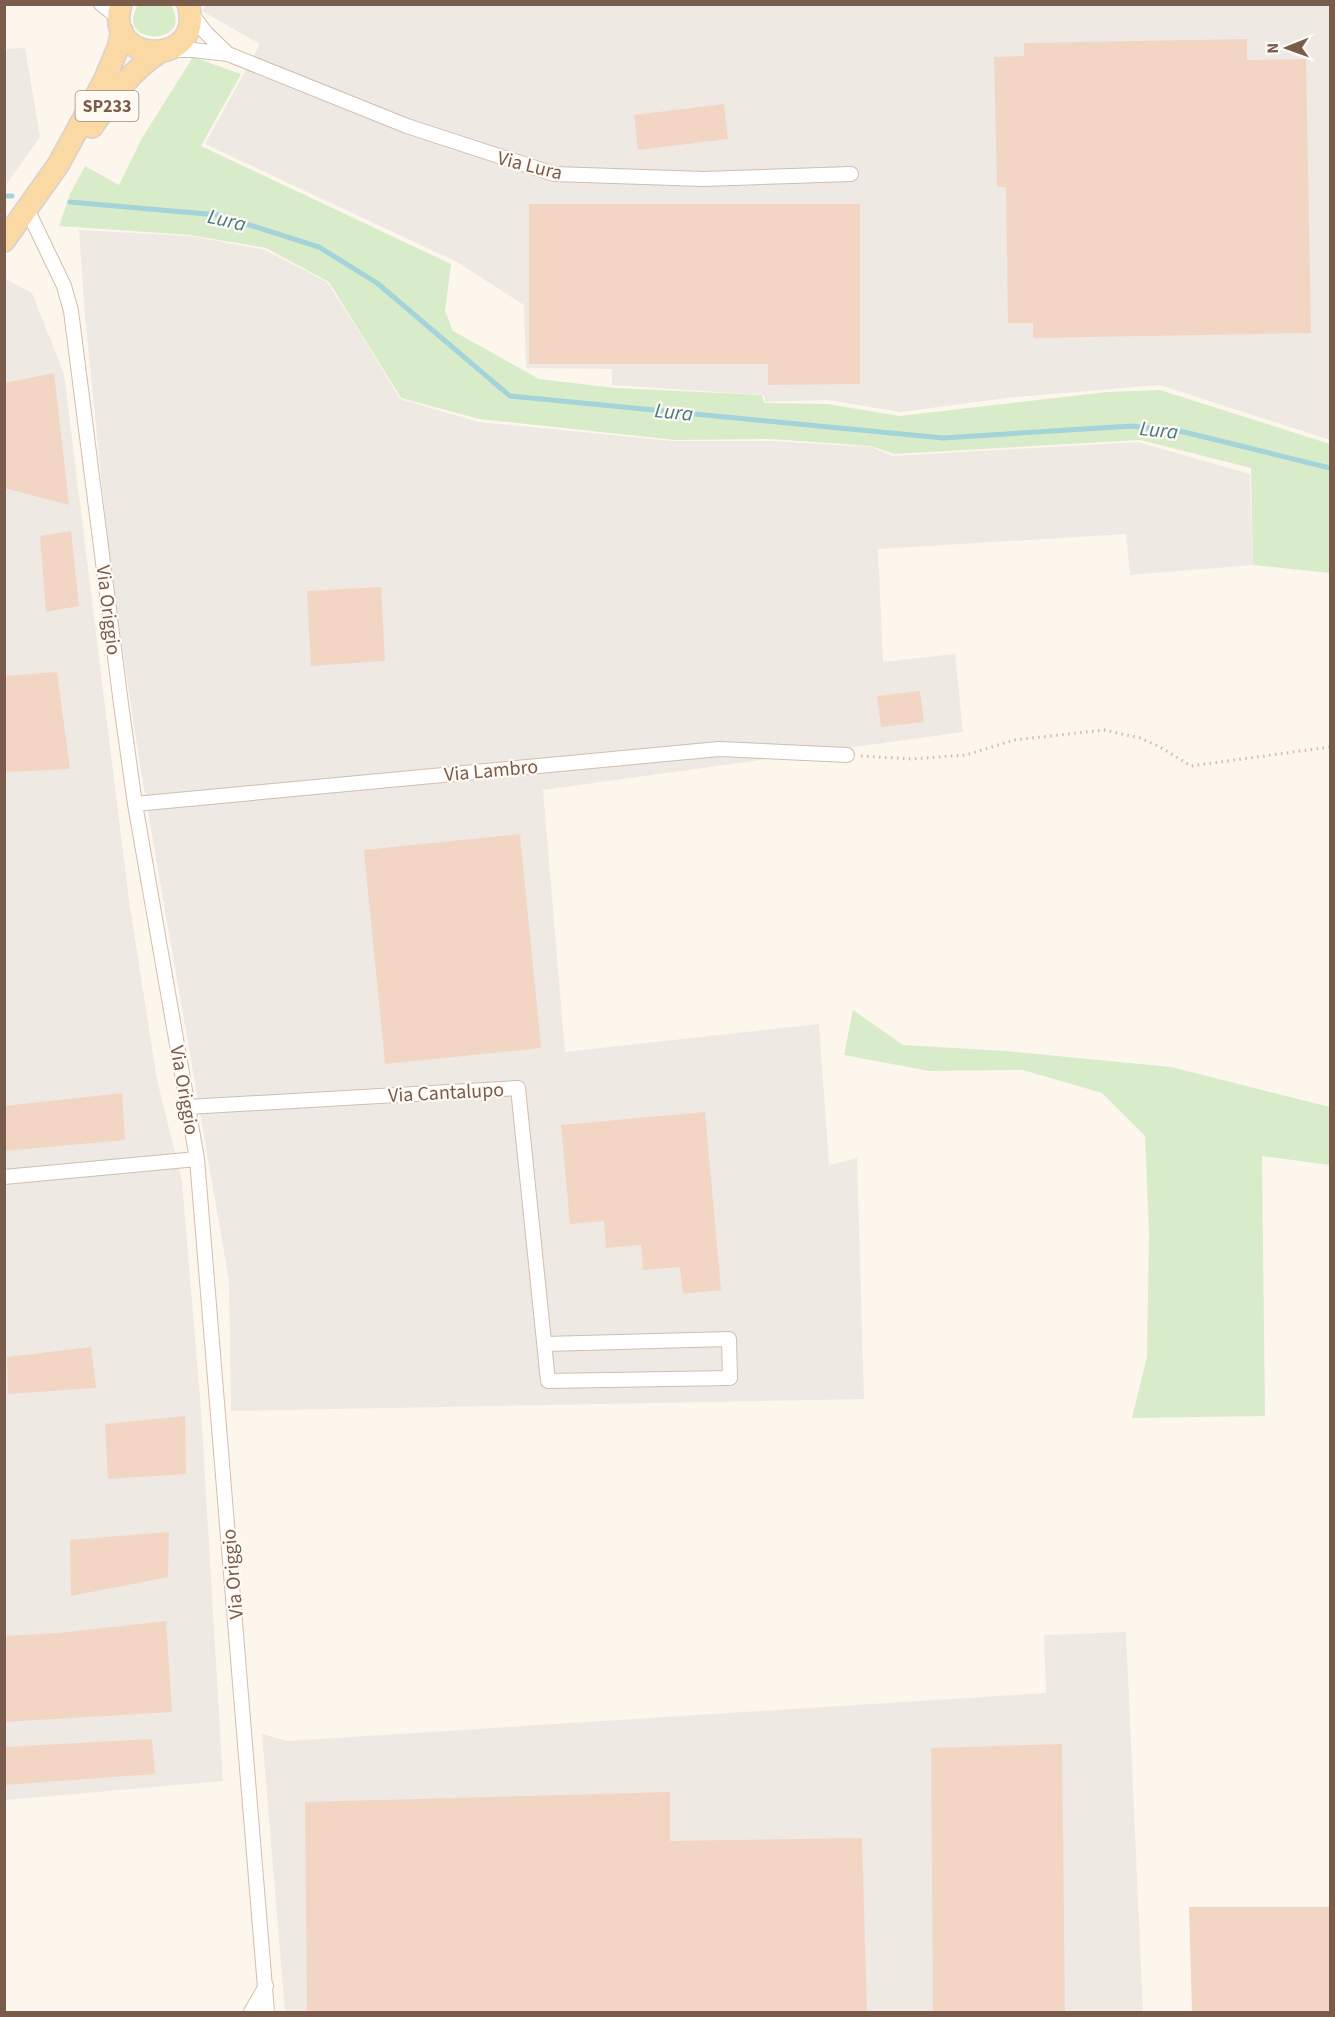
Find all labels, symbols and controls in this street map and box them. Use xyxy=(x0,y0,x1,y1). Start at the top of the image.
north arrow xyxy=(1257,18,1317,78)
text: N xyxy=(1262,43,1284,54)
road number: SP233 xyxy=(76,91,138,121)
street label: Via Lura xyxy=(494,144,565,188)
water label: Lura xyxy=(205,201,249,239)
water label: Lura xyxy=(653,395,695,429)
water label: Lura xyxy=(1138,413,1180,447)
street label: Via Origgio xyxy=(89,564,127,657)
street label: Via Lambro xyxy=(443,753,539,789)
street label: Via Origgio xyxy=(162,1043,206,1137)
street label: Via Cantalupo xyxy=(387,1076,505,1110)
street label: Via Origgio xyxy=(215,1528,251,1620)

